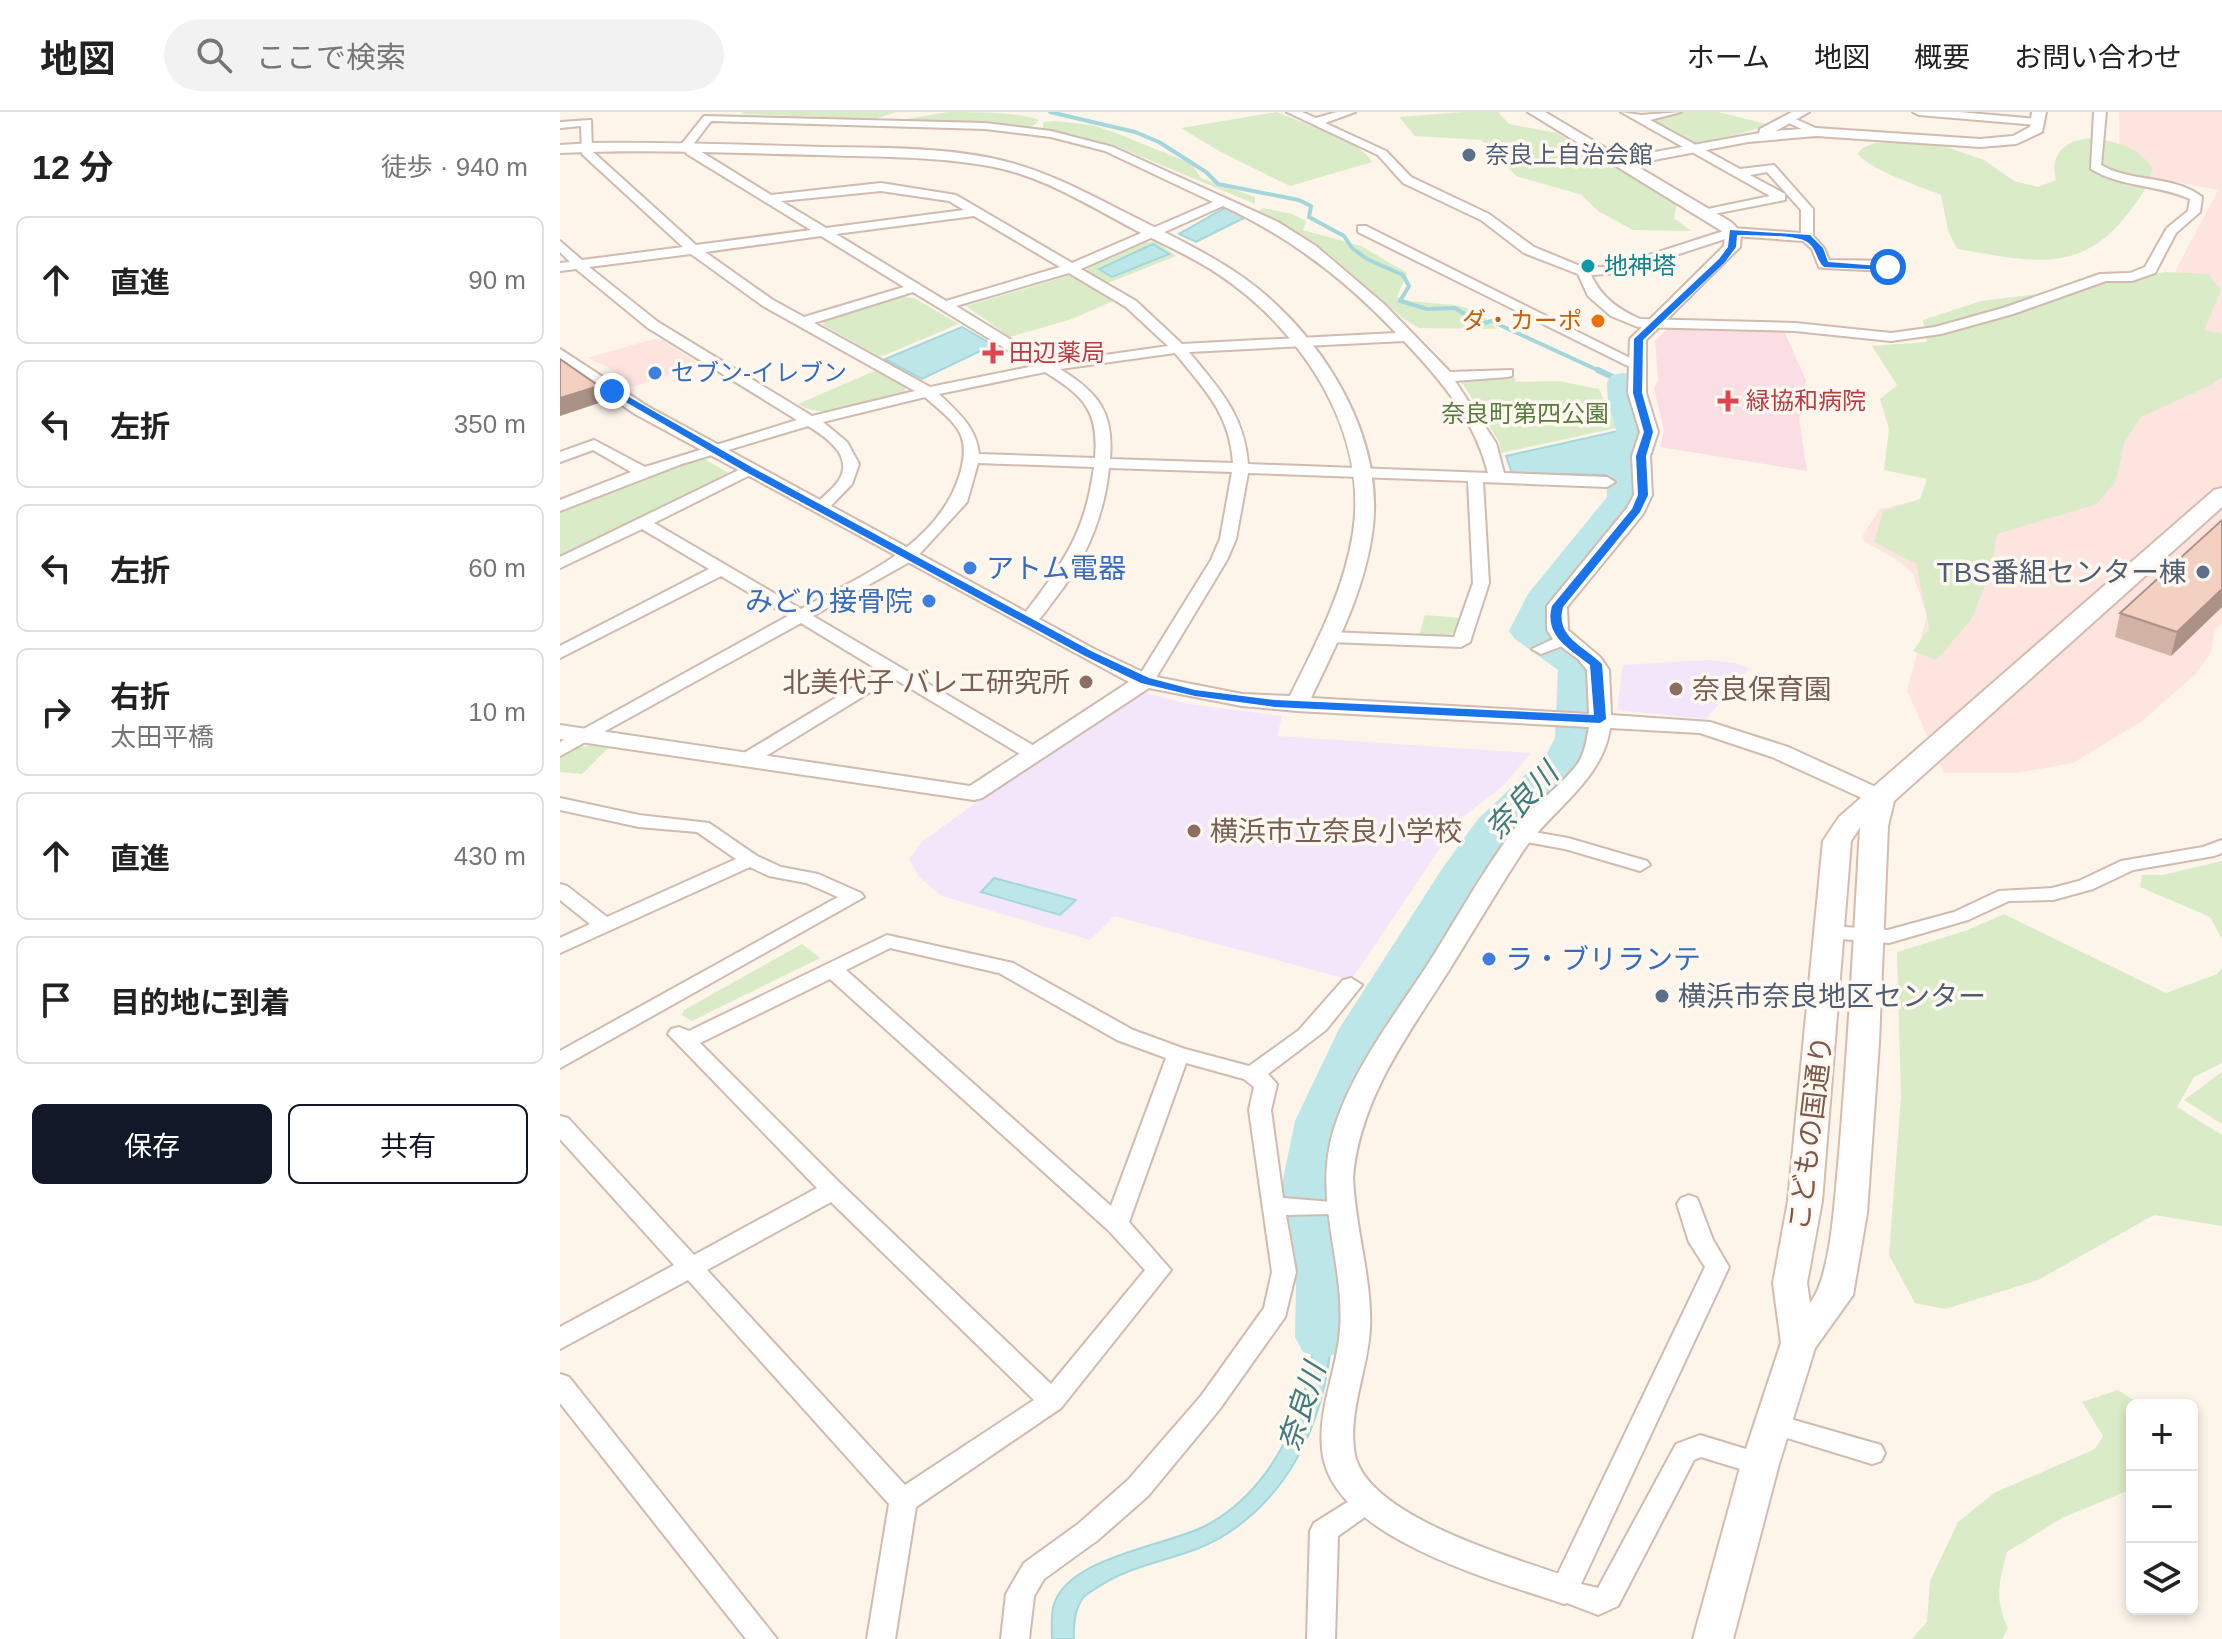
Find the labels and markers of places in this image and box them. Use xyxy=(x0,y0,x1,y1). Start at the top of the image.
place label: 奈良上自治会館 xyxy=(1485,141,1653,168)
marker: 奈良上自治会館 xyxy=(1460,146,1478,164)
place label: 地神塔 xyxy=(1604,252,1676,279)
marker: 地神塔 xyxy=(1579,257,1597,275)
place label: ダ・カーポ xyxy=(1462,307,1582,334)
marker: ダ・カーポ xyxy=(1589,312,1607,330)
place label: 田辺薬局 xyxy=(1009,339,1105,366)
marker: 田辺薬局 xyxy=(984,344,1002,362)
place label: セブン-イレブン xyxy=(671,359,847,386)
marker: セブン-イレブン xyxy=(646,364,664,382)
place label: 緑協和病院 xyxy=(1746,387,1866,414)
marker: 緑協和病院 xyxy=(1717,390,1739,412)
place label: アトム電器 xyxy=(986,553,1126,584)
place label: TBS番組センター棟 xyxy=(1937,557,2187,588)
marker: アトム電器 xyxy=(961,559,979,577)
marker: TBS番組センター棟 xyxy=(2194,563,2212,581)
place label: みどり接骨院 xyxy=(745,586,913,617)
marker: みどり接骨院 xyxy=(920,592,938,610)
place label: 北美代子 バレエ研究所 xyxy=(782,667,1070,698)
marker: 北美代子 バレエ研究所 xyxy=(1077,673,1095,691)
place label: 奈良保育園 xyxy=(1692,674,1832,705)
marker: 奈良保育園 xyxy=(1667,680,1685,698)
place label: 横浜市立奈良小学校 xyxy=(1210,816,1462,847)
marker: 横浜市立奈良小学校 xyxy=(1185,822,1203,840)
place label: ラ・ブリランテ xyxy=(1505,944,1701,975)
marker: ラ・ブリランテ xyxy=(1480,950,1498,968)
place label: 横浜市奈良地区センター xyxy=(1678,981,1986,1012)
marker: 横浜市奈良地区センター xyxy=(1653,987,1671,1005)

